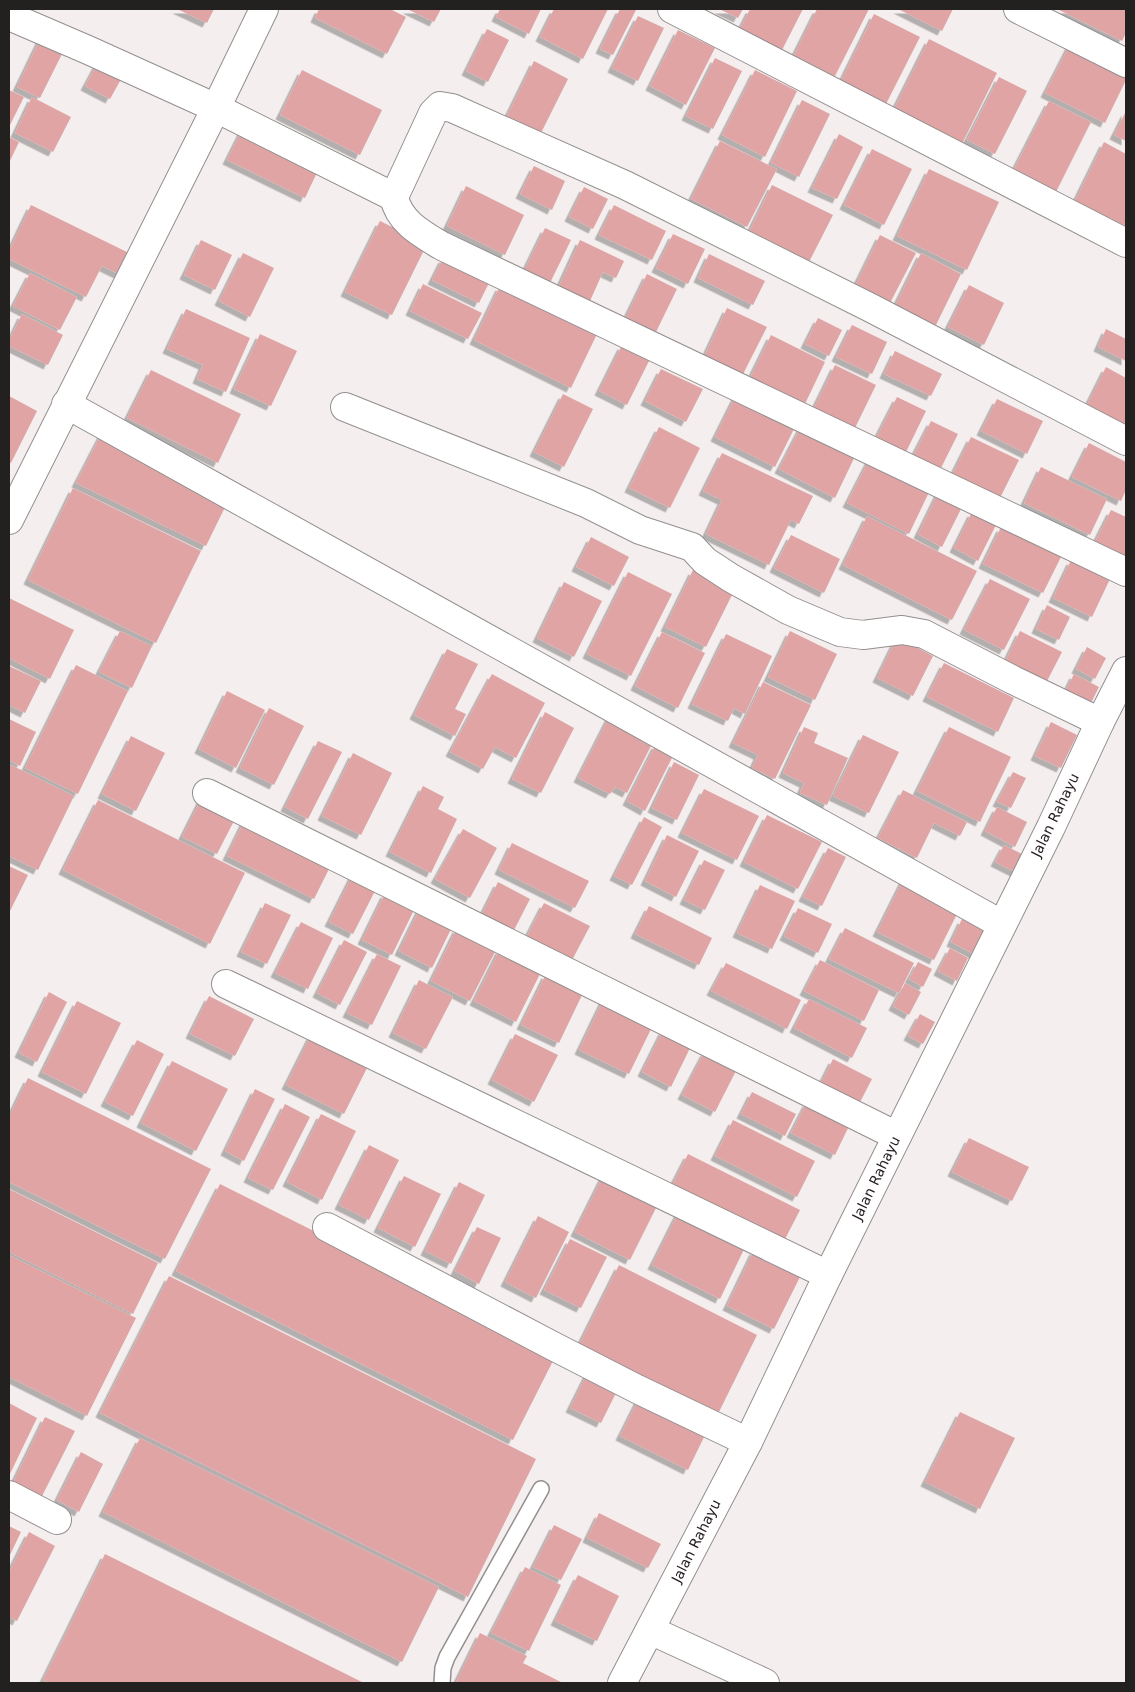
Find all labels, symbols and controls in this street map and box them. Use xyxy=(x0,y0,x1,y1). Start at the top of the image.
street label: Jalan Rahayu xyxy=(1027,771,1082,860)
street label: Jalan Rahayu xyxy=(848,1134,903,1223)
street label: Jalan Rahayu xyxy=(668,1497,724,1586)

